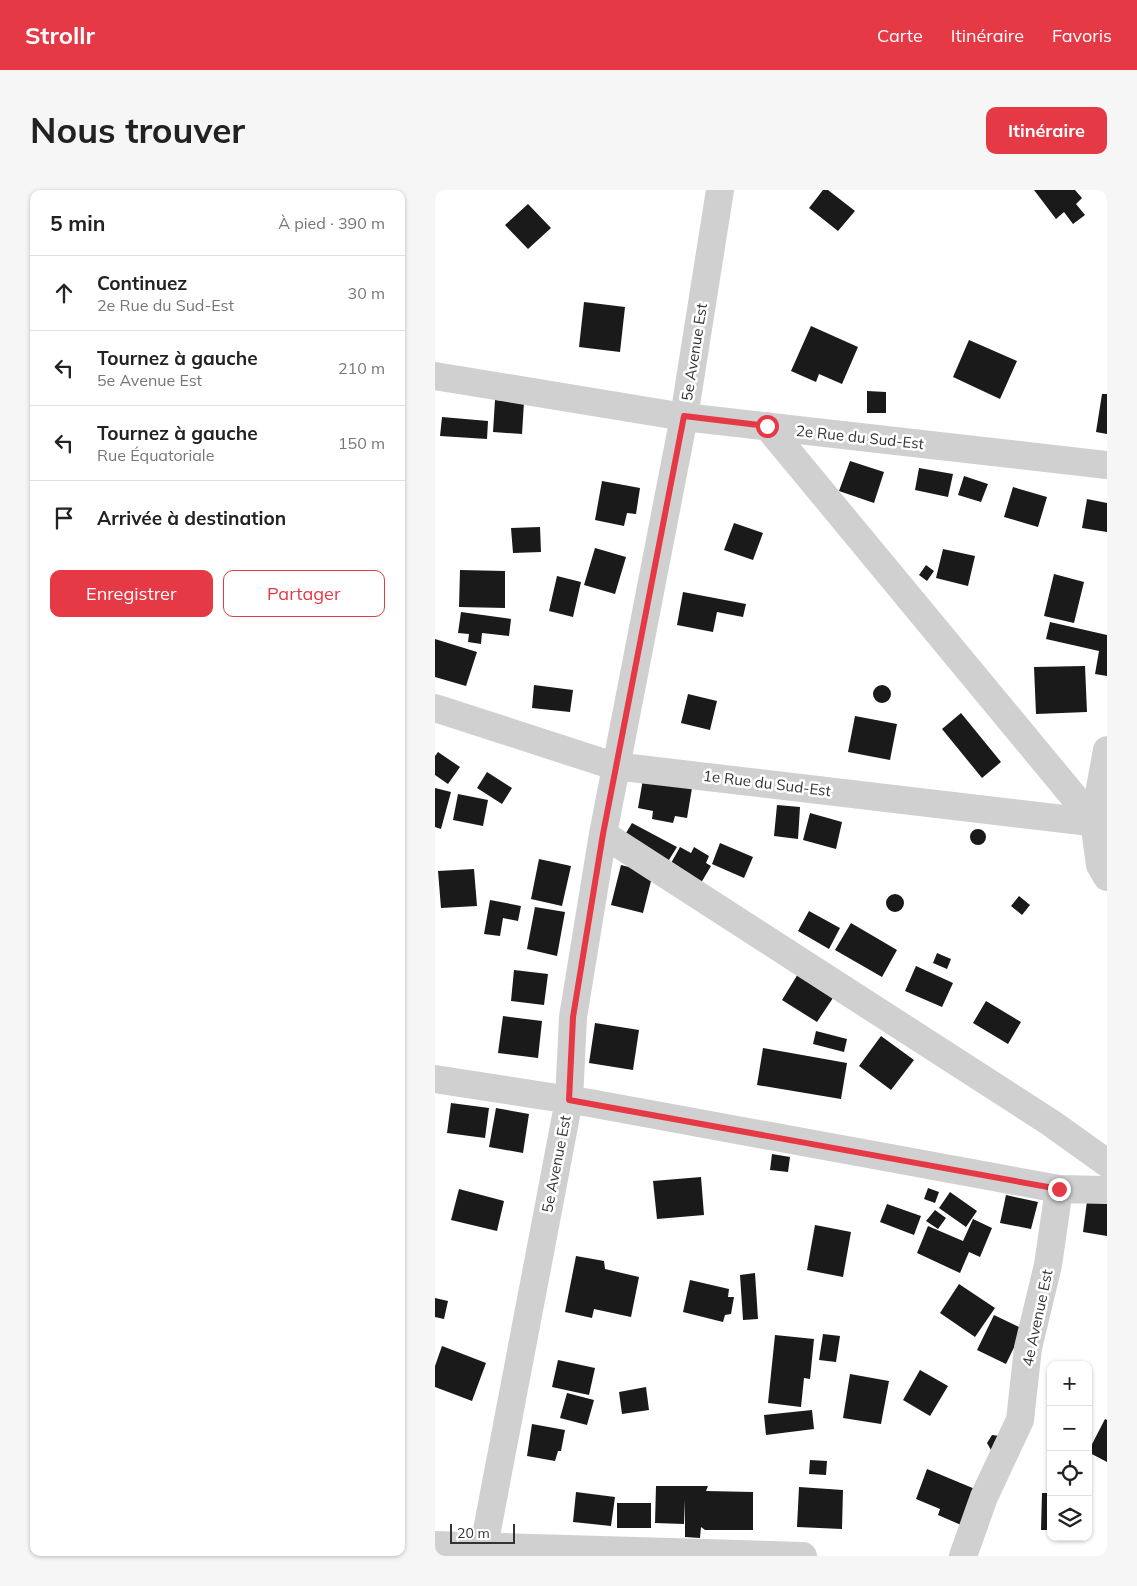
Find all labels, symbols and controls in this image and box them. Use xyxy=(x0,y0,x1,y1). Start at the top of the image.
text: Strollr xyxy=(25,20,95,50)
text: Carte xyxy=(877,24,923,47)
text: Itinéraire xyxy=(951,24,1024,47)
text: Favoris xyxy=(1052,24,1112,47)
button: Itinéraire xyxy=(986,107,1107,154)
text: Nous trouver xyxy=(30,108,245,152)
text: 5 min xyxy=(50,210,105,236)
text: À pied · 390 m xyxy=(278,213,385,233)
text: Continuez xyxy=(97,271,187,295)
icon: ahead xyxy=(50,279,78,307)
text: 30 m xyxy=(348,283,385,303)
text: 2e Rue du Sud-Est xyxy=(97,295,234,315)
street label: 5e Avenue Est xyxy=(677,302,711,402)
text: Tournez à gauche xyxy=(97,346,258,370)
icon: left xyxy=(50,354,78,382)
text: 210 m xyxy=(338,358,385,378)
text: 5e Avenue Est xyxy=(97,370,202,390)
route start xyxy=(756,415,779,438)
text: Tournez à gauche xyxy=(97,421,258,445)
street label: 2e Rue du Sud-Est xyxy=(795,421,925,453)
icon: left xyxy=(50,429,78,457)
text: 150 m xyxy=(338,433,385,453)
text: Rue Équatoriale xyxy=(97,445,214,465)
icon: arrive xyxy=(50,504,78,532)
text: Arrivée à destination xyxy=(97,506,286,530)
button: Enregistrer xyxy=(50,570,213,617)
button: Partager xyxy=(223,570,385,617)
street label: 1e Rue du Sud-Est xyxy=(702,766,832,800)
street label: 5e Avenue Est xyxy=(537,1114,575,1214)
route end xyxy=(1048,1178,1071,1201)
street label: 4e Avenue Est xyxy=(1017,1268,1057,1368)
map controls xyxy=(1047,1361,1092,1541)
button: + xyxy=(1047,1361,1092,1406)
button: − xyxy=(1047,1406,1092,1451)
button: locate xyxy=(1047,1451,1092,1496)
button: layers xyxy=(1047,1496,1092,1541)
scale bar xyxy=(450,1521,515,1544)
text: 20 m xyxy=(457,1524,490,1542)

